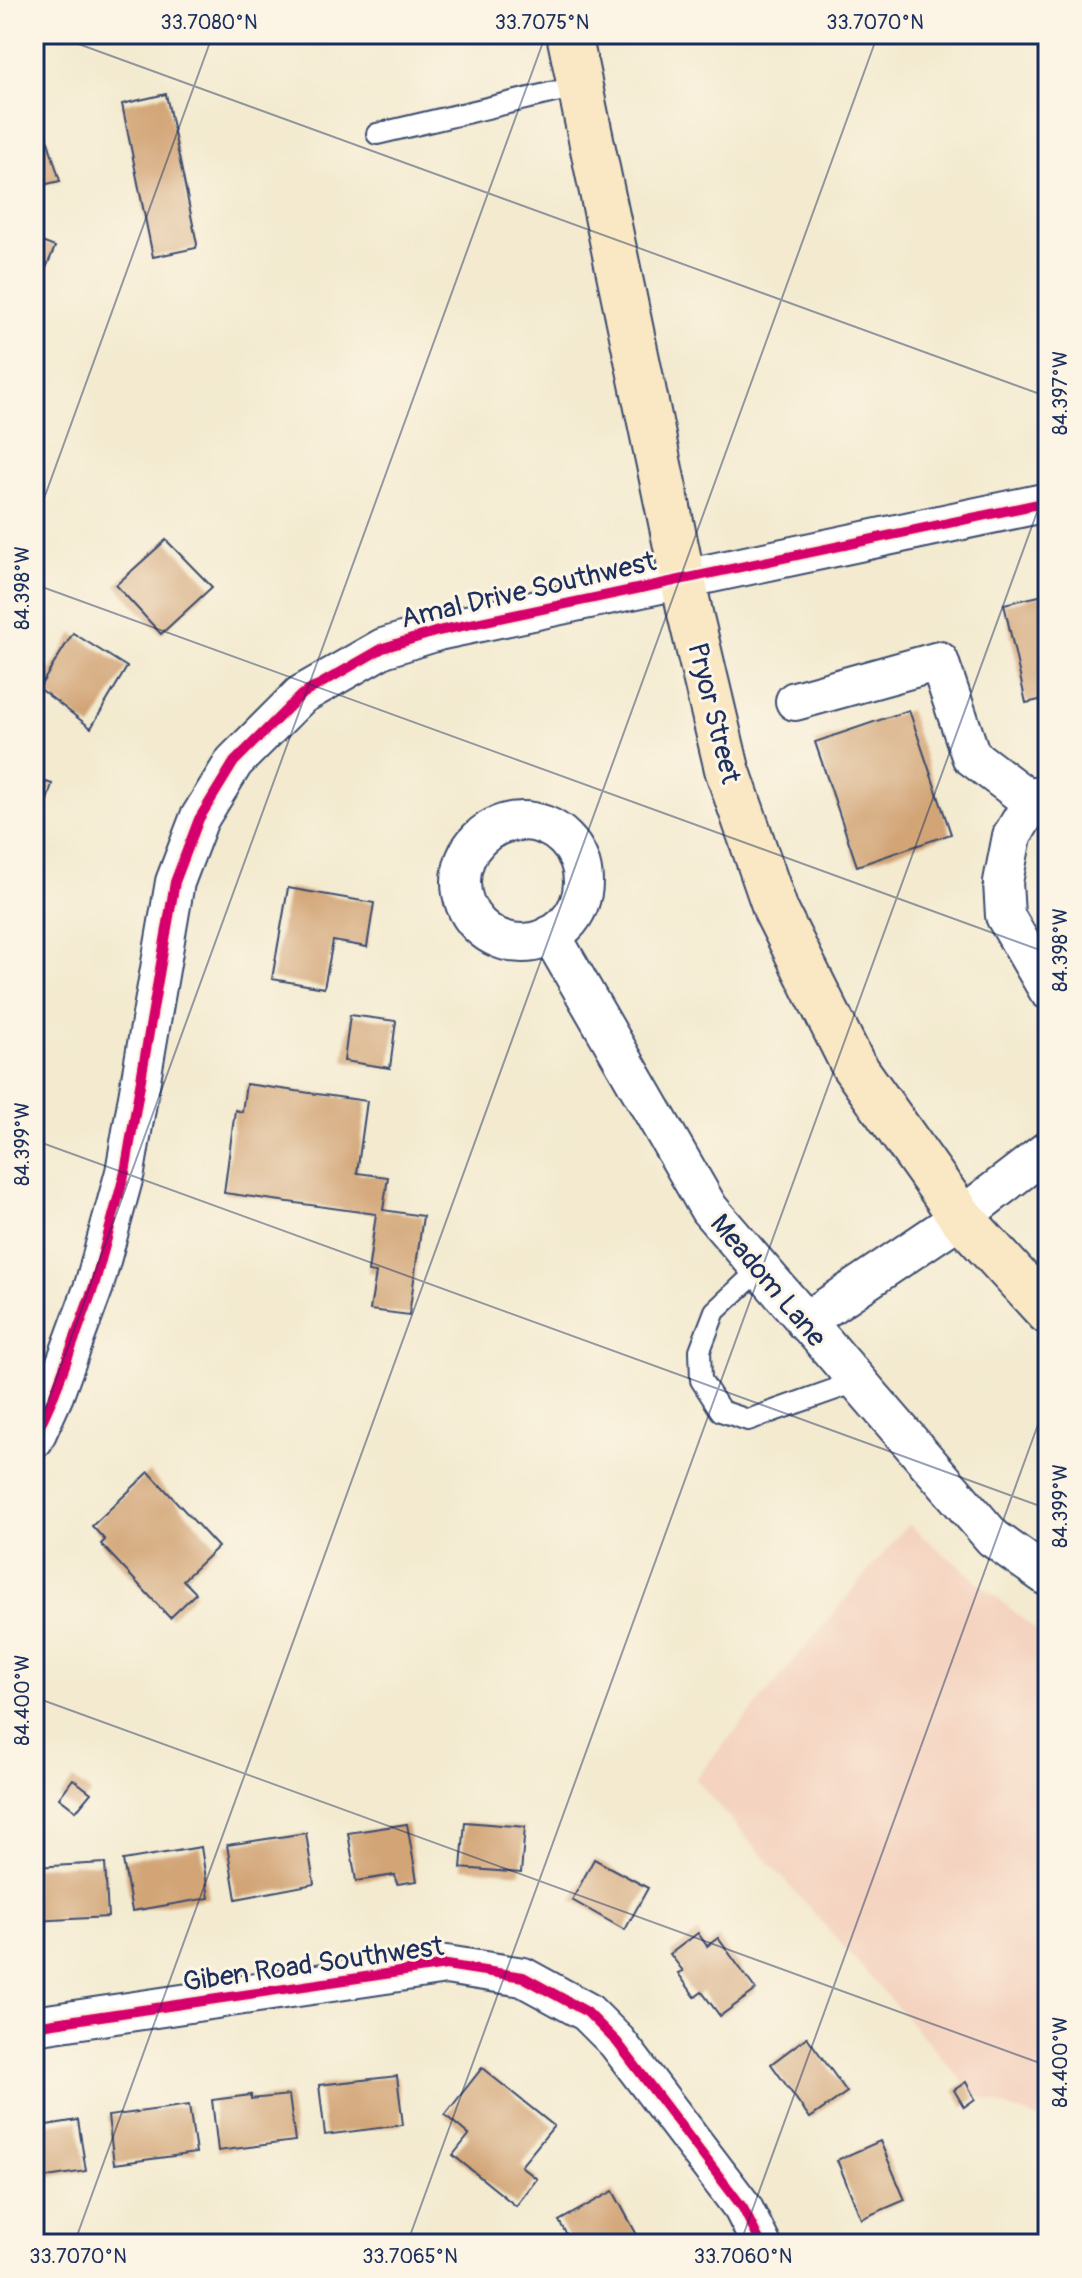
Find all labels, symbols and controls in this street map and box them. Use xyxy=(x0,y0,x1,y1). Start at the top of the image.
text: 33.7080°N xyxy=(161,10,257,35)
text: 33.7075°N xyxy=(495,10,589,35)
text: 33.7070°N xyxy=(826,10,924,35)
text: 84.397°W xyxy=(1048,351,1073,435)
street label: Amal Drive Southwest xyxy=(398,544,660,637)
text: 84.398°W xyxy=(10,546,35,630)
street label: Pryor Street xyxy=(679,639,748,788)
text: 84.398°W xyxy=(1048,908,1073,992)
text: 84.399°W xyxy=(10,1102,35,1186)
street label: Meadom Lane xyxy=(702,1207,834,1355)
text: 84.399°W xyxy=(1048,1464,1073,1548)
text: 84.400°W xyxy=(10,1655,35,1745)
street label: Giben Road Southwest xyxy=(181,1929,447,2000)
text: 84.400°W xyxy=(1048,2017,1073,2107)
text: 33.7070°N xyxy=(29,2244,127,2269)
text: 33.7065°N xyxy=(362,2244,458,2269)
text: 33.7060°N xyxy=(694,2244,792,2269)

